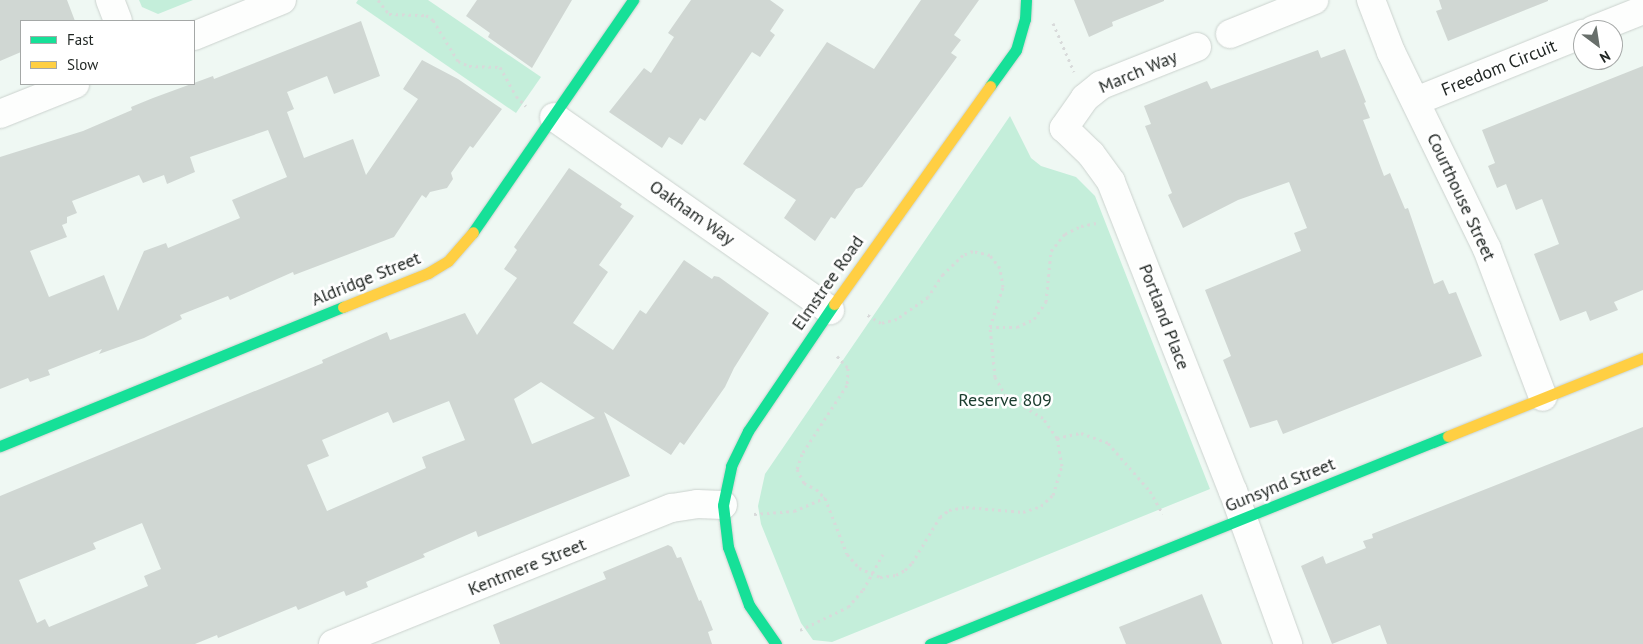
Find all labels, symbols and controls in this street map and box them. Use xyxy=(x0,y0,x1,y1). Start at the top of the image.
legend xyxy=(20,20,195,85)
north arrow xyxy=(1573,20,1623,70)
text: Fast xyxy=(67,30,94,49)
street label: Freedom Circuit xyxy=(1438,35,1560,101)
street label: March Way xyxy=(1095,46,1181,98)
text: N xyxy=(1597,47,1614,67)
text: Slow xyxy=(67,55,98,74)
street label: Courthouse Street xyxy=(1422,130,1500,264)
street label: Oakham Way xyxy=(645,176,739,250)
street label: Elmstree Road xyxy=(788,232,868,334)
street label: Aldridge Street xyxy=(308,247,424,311)
street label: Portland Place xyxy=(1134,261,1194,373)
park label: Reserve 809 xyxy=(958,389,1052,411)
street label: Gunsynd Street xyxy=(1222,453,1338,517)
street label: Kentmere Street xyxy=(465,534,589,600)

